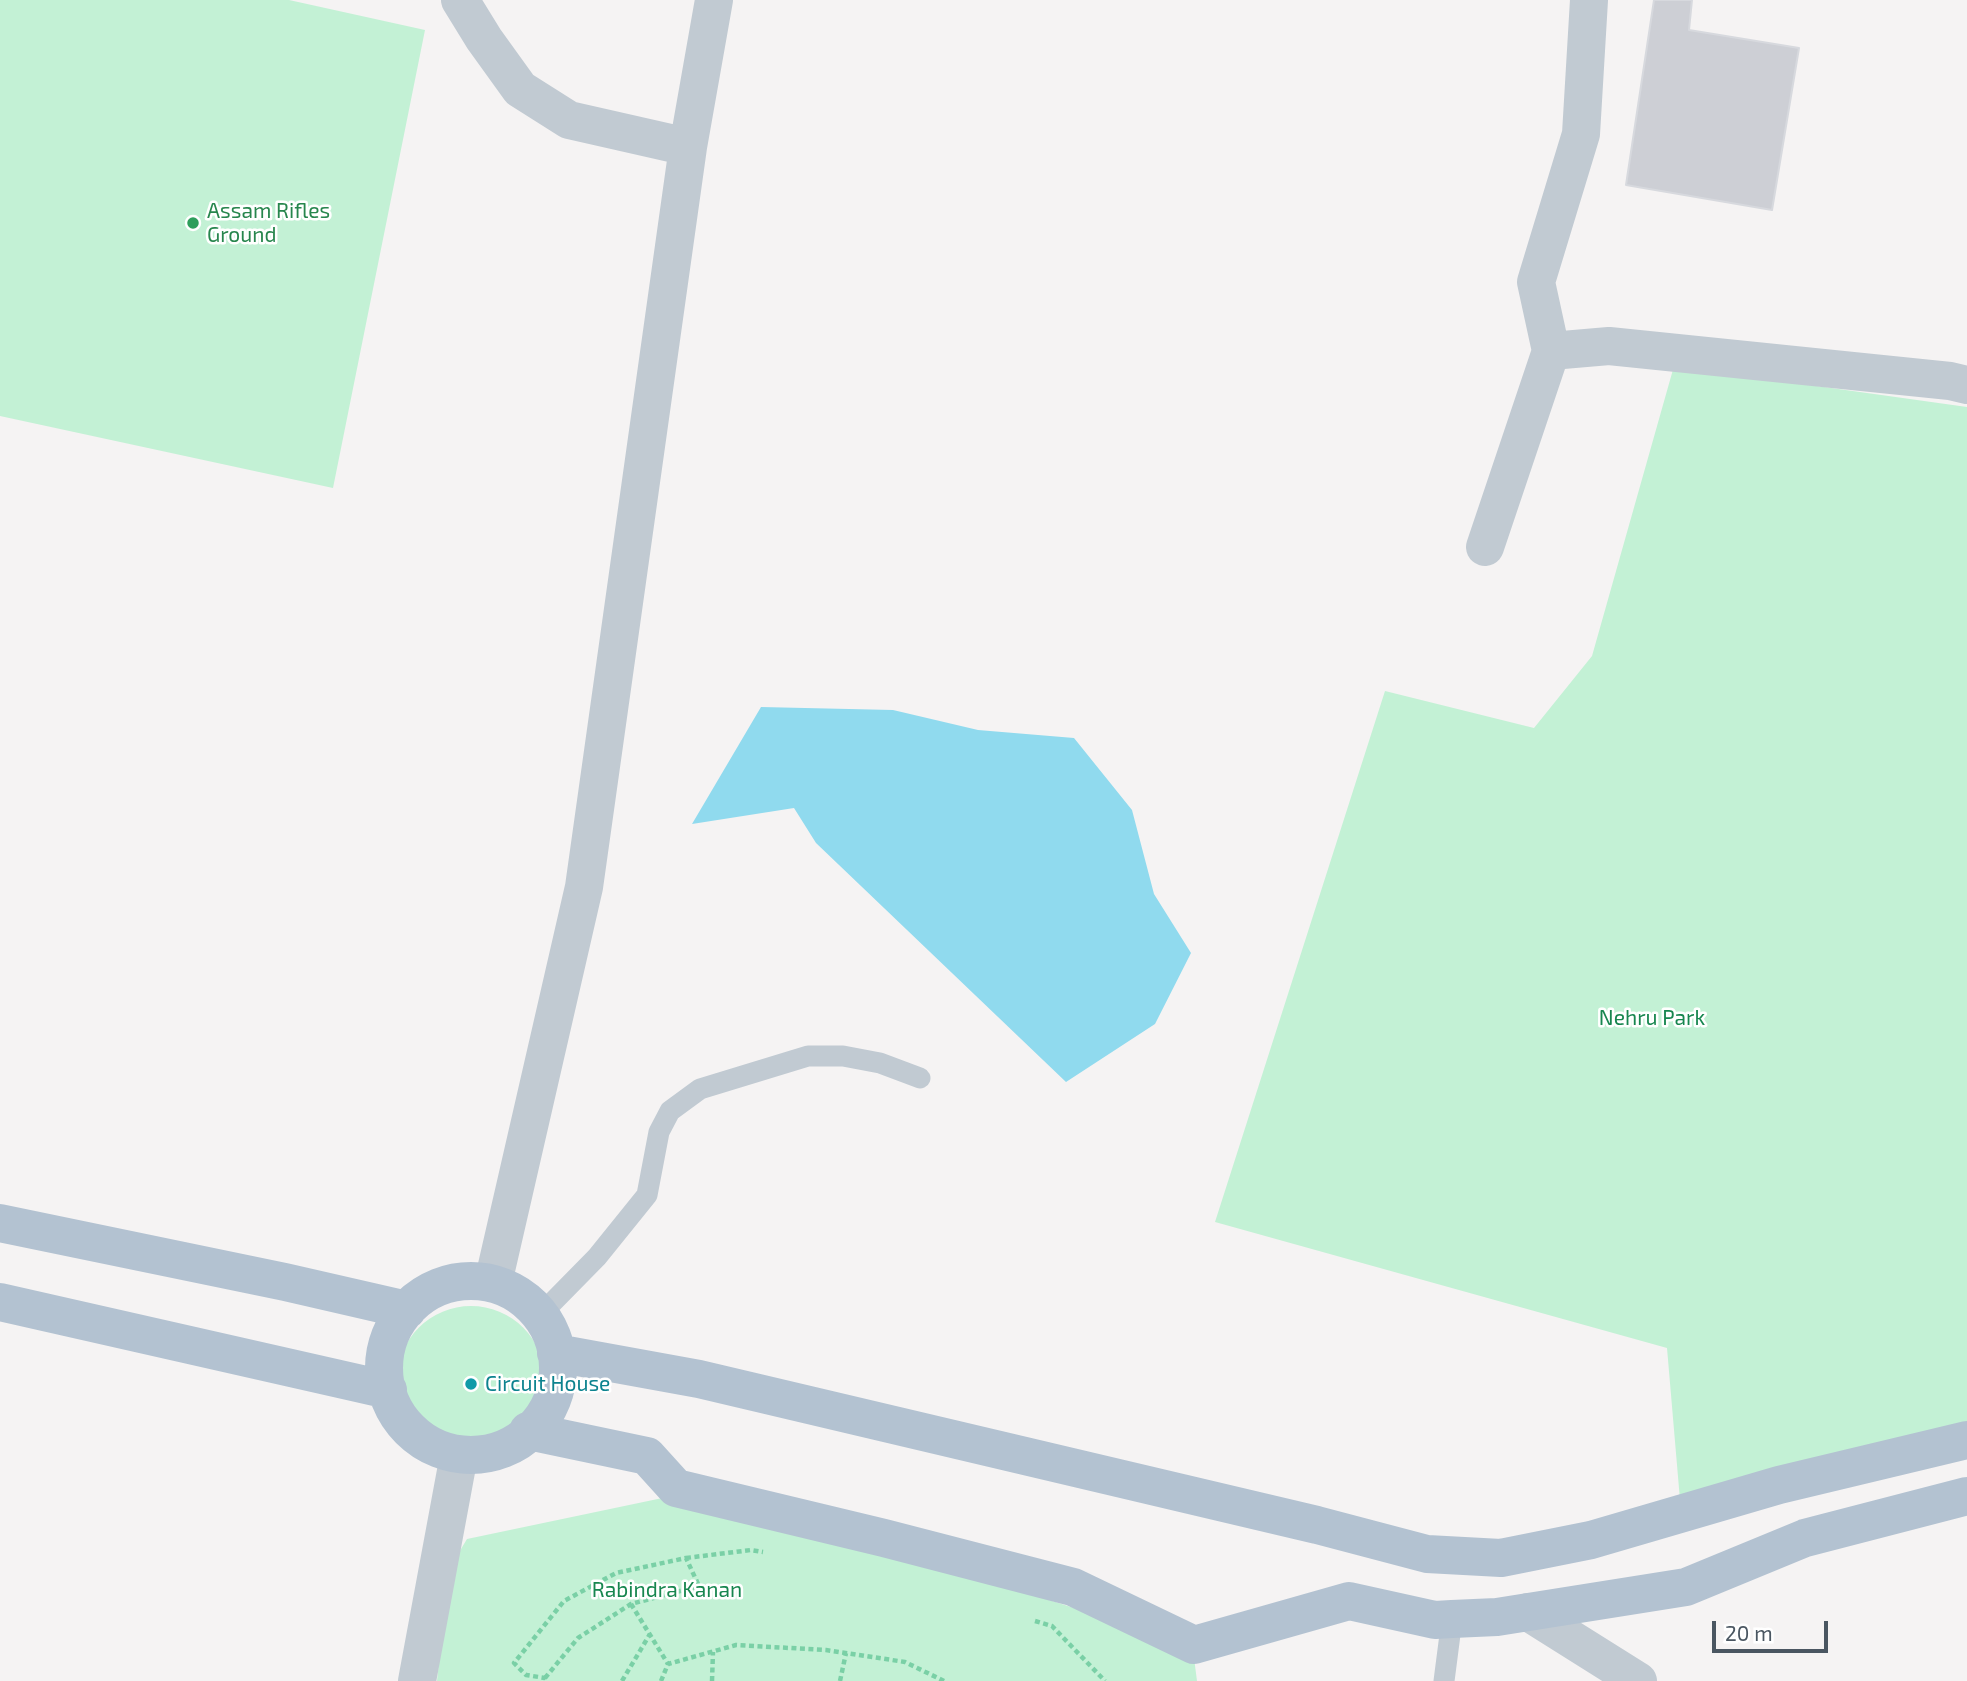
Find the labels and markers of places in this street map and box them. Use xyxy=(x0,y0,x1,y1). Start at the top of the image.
place label: Assam Rifles Ground xyxy=(207,198,330,248)
marker: Assam Rifles Ground xyxy=(185,215,201,231)
place label: Circuit House xyxy=(485,1371,610,1397)
marker: Circuit House xyxy=(463,1376,479,1392)

